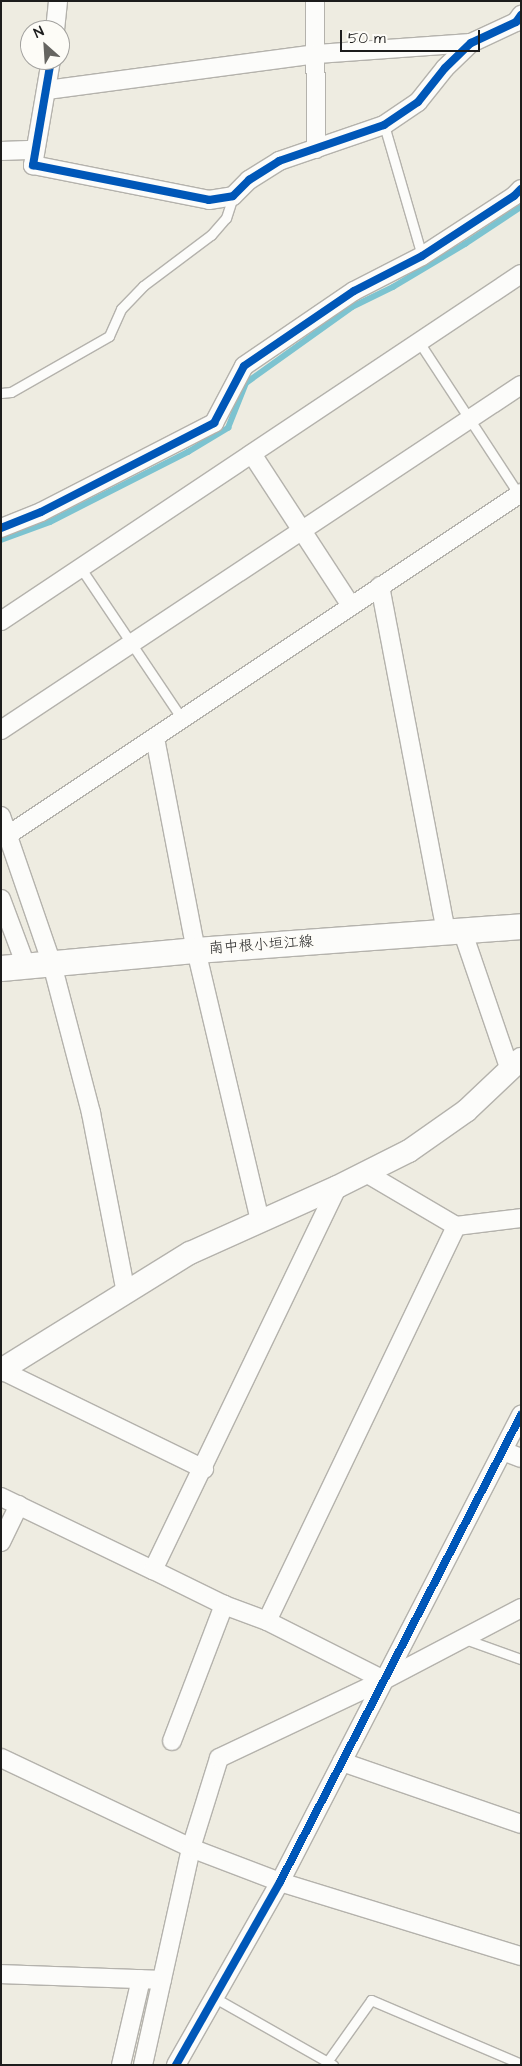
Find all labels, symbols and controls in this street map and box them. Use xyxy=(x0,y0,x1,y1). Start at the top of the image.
north arrow xyxy=(20,20,70,70)
scale bar xyxy=(342,20,482,52)
text: N xyxy=(31,22,47,43)
text: 50 m xyxy=(348,28,386,49)
street label: 南中根小垣江線 xyxy=(208,932,314,958)

